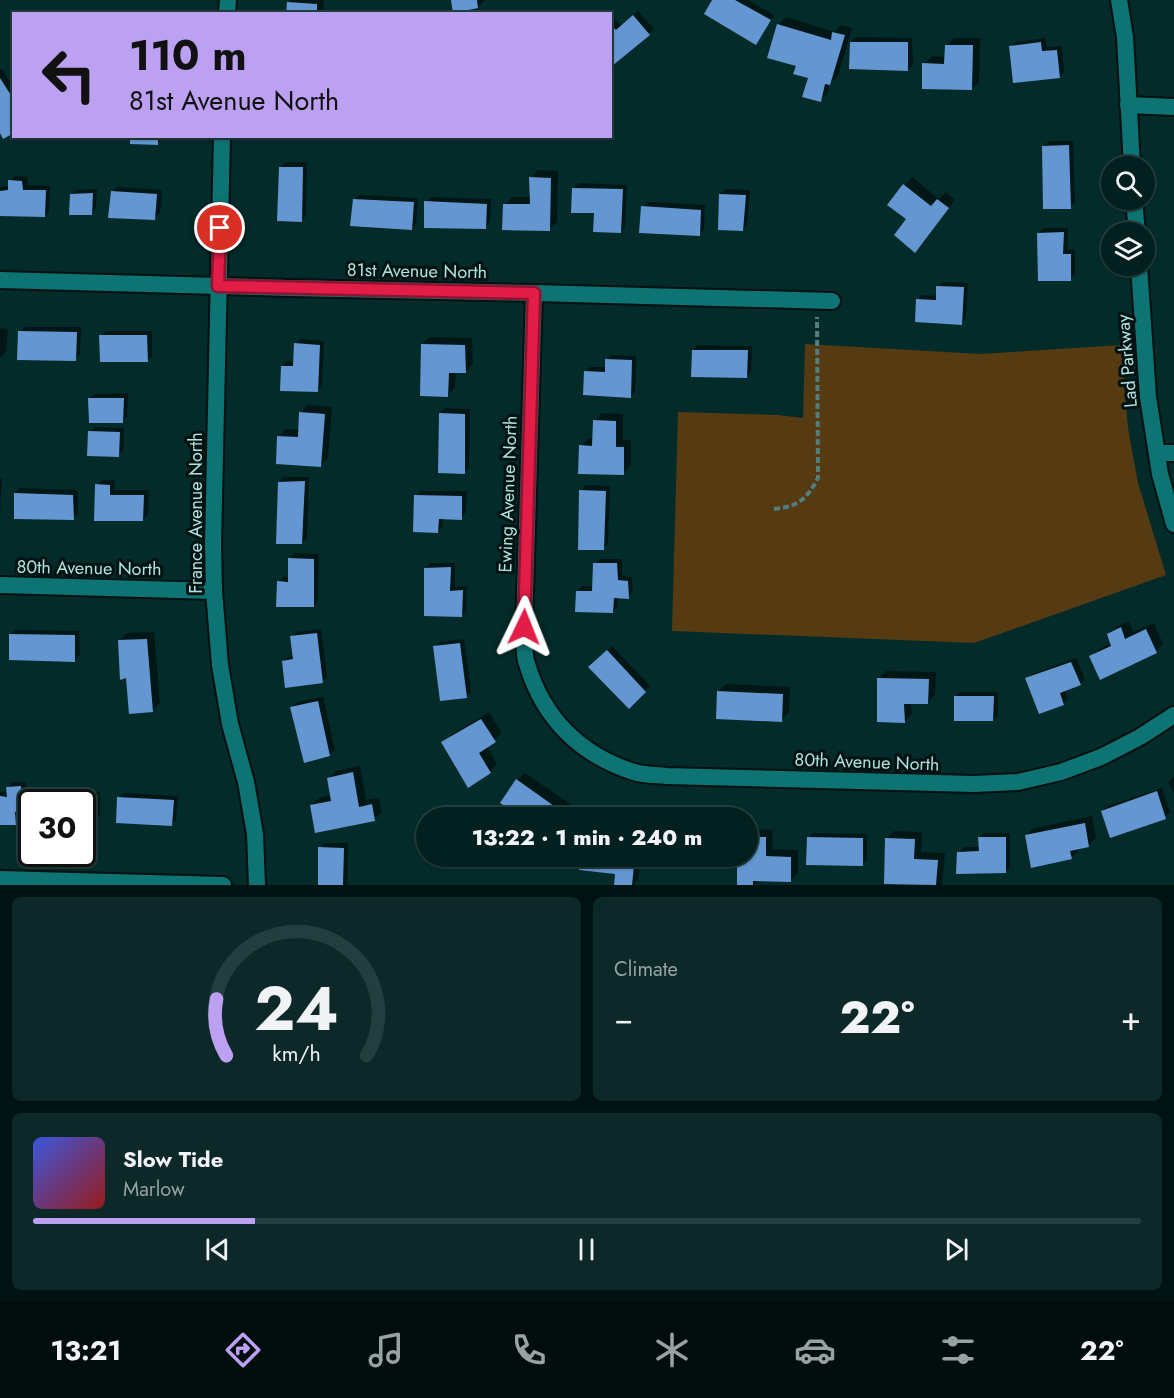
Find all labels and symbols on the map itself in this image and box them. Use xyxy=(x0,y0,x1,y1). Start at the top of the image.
pin xyxy=(194,202,245,253)
street label: 81st Avenue North xyxy=(347,257,487,285)
street label: Lad Parkway xyxy=(1110,313,1144,409)
street label: Ewing Avenue North xyxy=(492,415,524,573)
street label: France Avenue North xyxy=(183,432,209,594)
street label: 80th Avenue North xyxy=(16,554,162,582)
position arrow xyxy=(492,595,556,659)
street label: 80th Avenue North xyxy=(794,746,940,778)
speed limit sign: 30 xyxy=(18,789,96,867)

